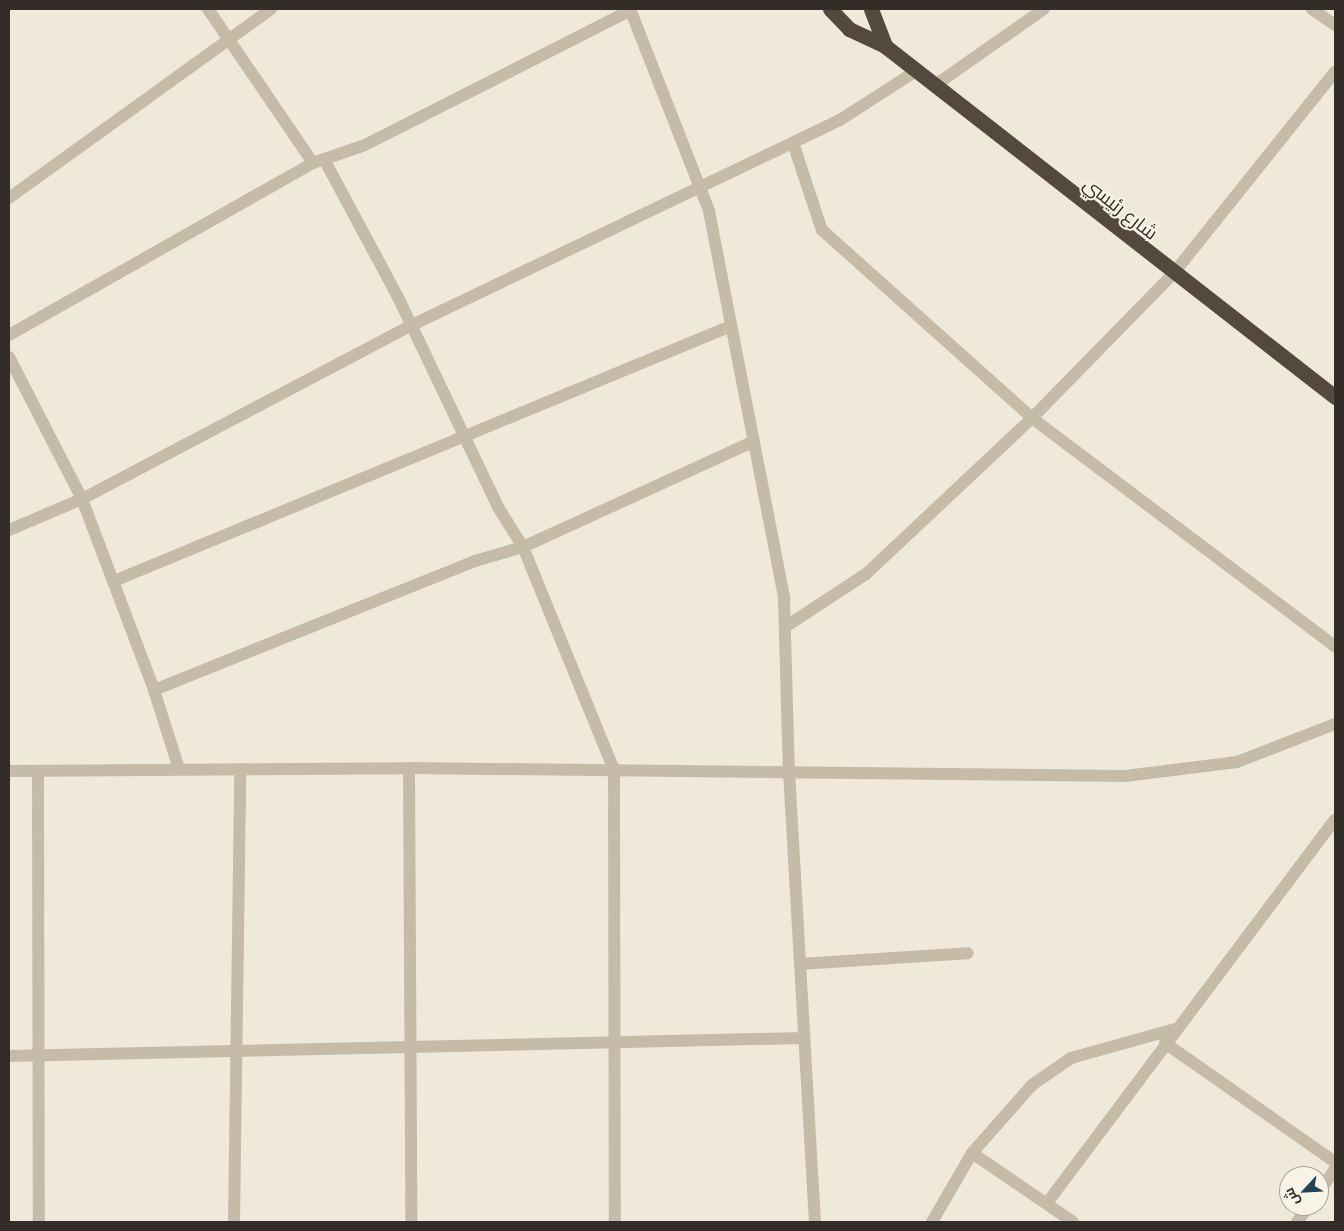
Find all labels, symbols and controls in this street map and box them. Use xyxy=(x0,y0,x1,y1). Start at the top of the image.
street label: شارع رئيسي xyxy=(1079,172,1163,244)
north arrow xyxy=(1279,1166,1329,1216)
text: ش xyxy=(1279,1185,1302,1209)

